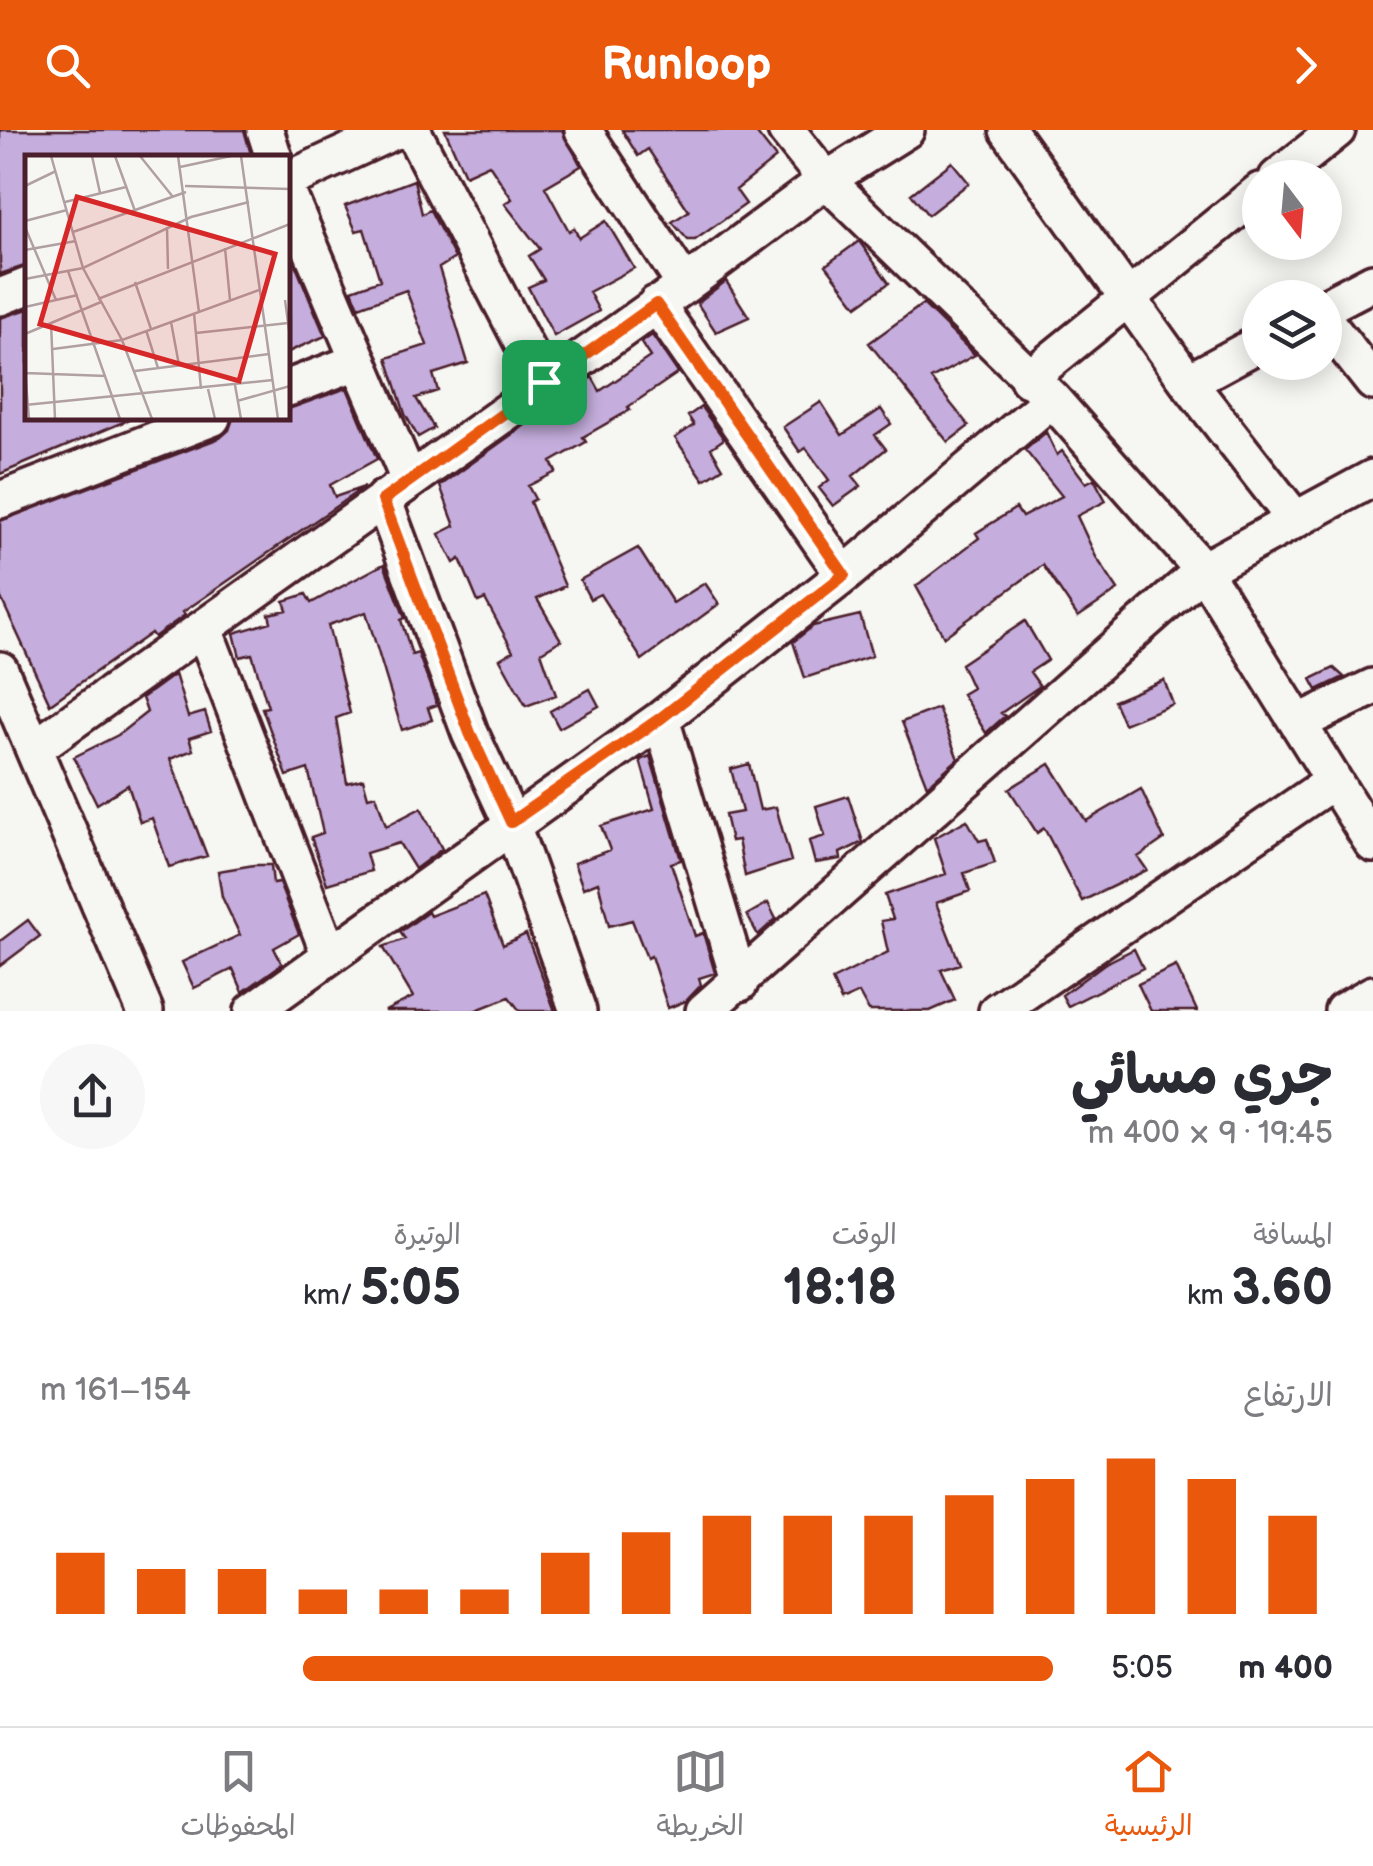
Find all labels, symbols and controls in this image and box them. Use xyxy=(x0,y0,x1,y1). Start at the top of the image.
icon: search xyxy=(40,38,95,93)
text: Runloop xyxy=(602,38,771,93)
icon: forward xyxy=(1278,38,1333,93)
inset map xyxy=(25,155,290,420)
north arrow xyxy=(1242,160,1342,260)
map controls xyxy=(1242,160,1342,380)
button: layers xyxy=(1242,280,1342,380)
pin xyxy=(502,340,587,425)
icon: arrive xyxy=(517,355,572,410)
text: جري مسائي xyxy=(1071,1043,1333,1110)
button: share xyxy=(40,1044,145,1149)
text: 19:45 · 9 × 400 m xyxy=(1088,1114,1333,1153)
text: الوتيرة xyxy=(393,1219,461,1252)
text: الوقت xyxy=(832,1219,897,1252)
text: المسافة xyxy=(1253,1219,1333,1252)
text: 5:05 xyxy=(360,1259,461,1319)
text: 18:18 xyxy=(783,1259,897,1319)
text: 3.60 xyxy=(1231,1259,1333,1319)
text: /km xyxy=(303,1279,360,1312)
text: km xyxy=(1187,1279,1231,1312)
text: 154–161 m xyxy=(40,1371,191,1410)
text: الارتفاع xyxy=(1243,1377,1333,1416)
text: 5:05 xyxy=(1111,1649,1173,1688)
text: 400 m xyxy=(1238,1649,1333,1688)
tab: المحفوظات xyxy=(180,1744,296,1850)
tab: الخريطة xyxy=(657,1744,744,1850)
tab: الرئيسية xyxy=(1105,1744,1193,1850)

